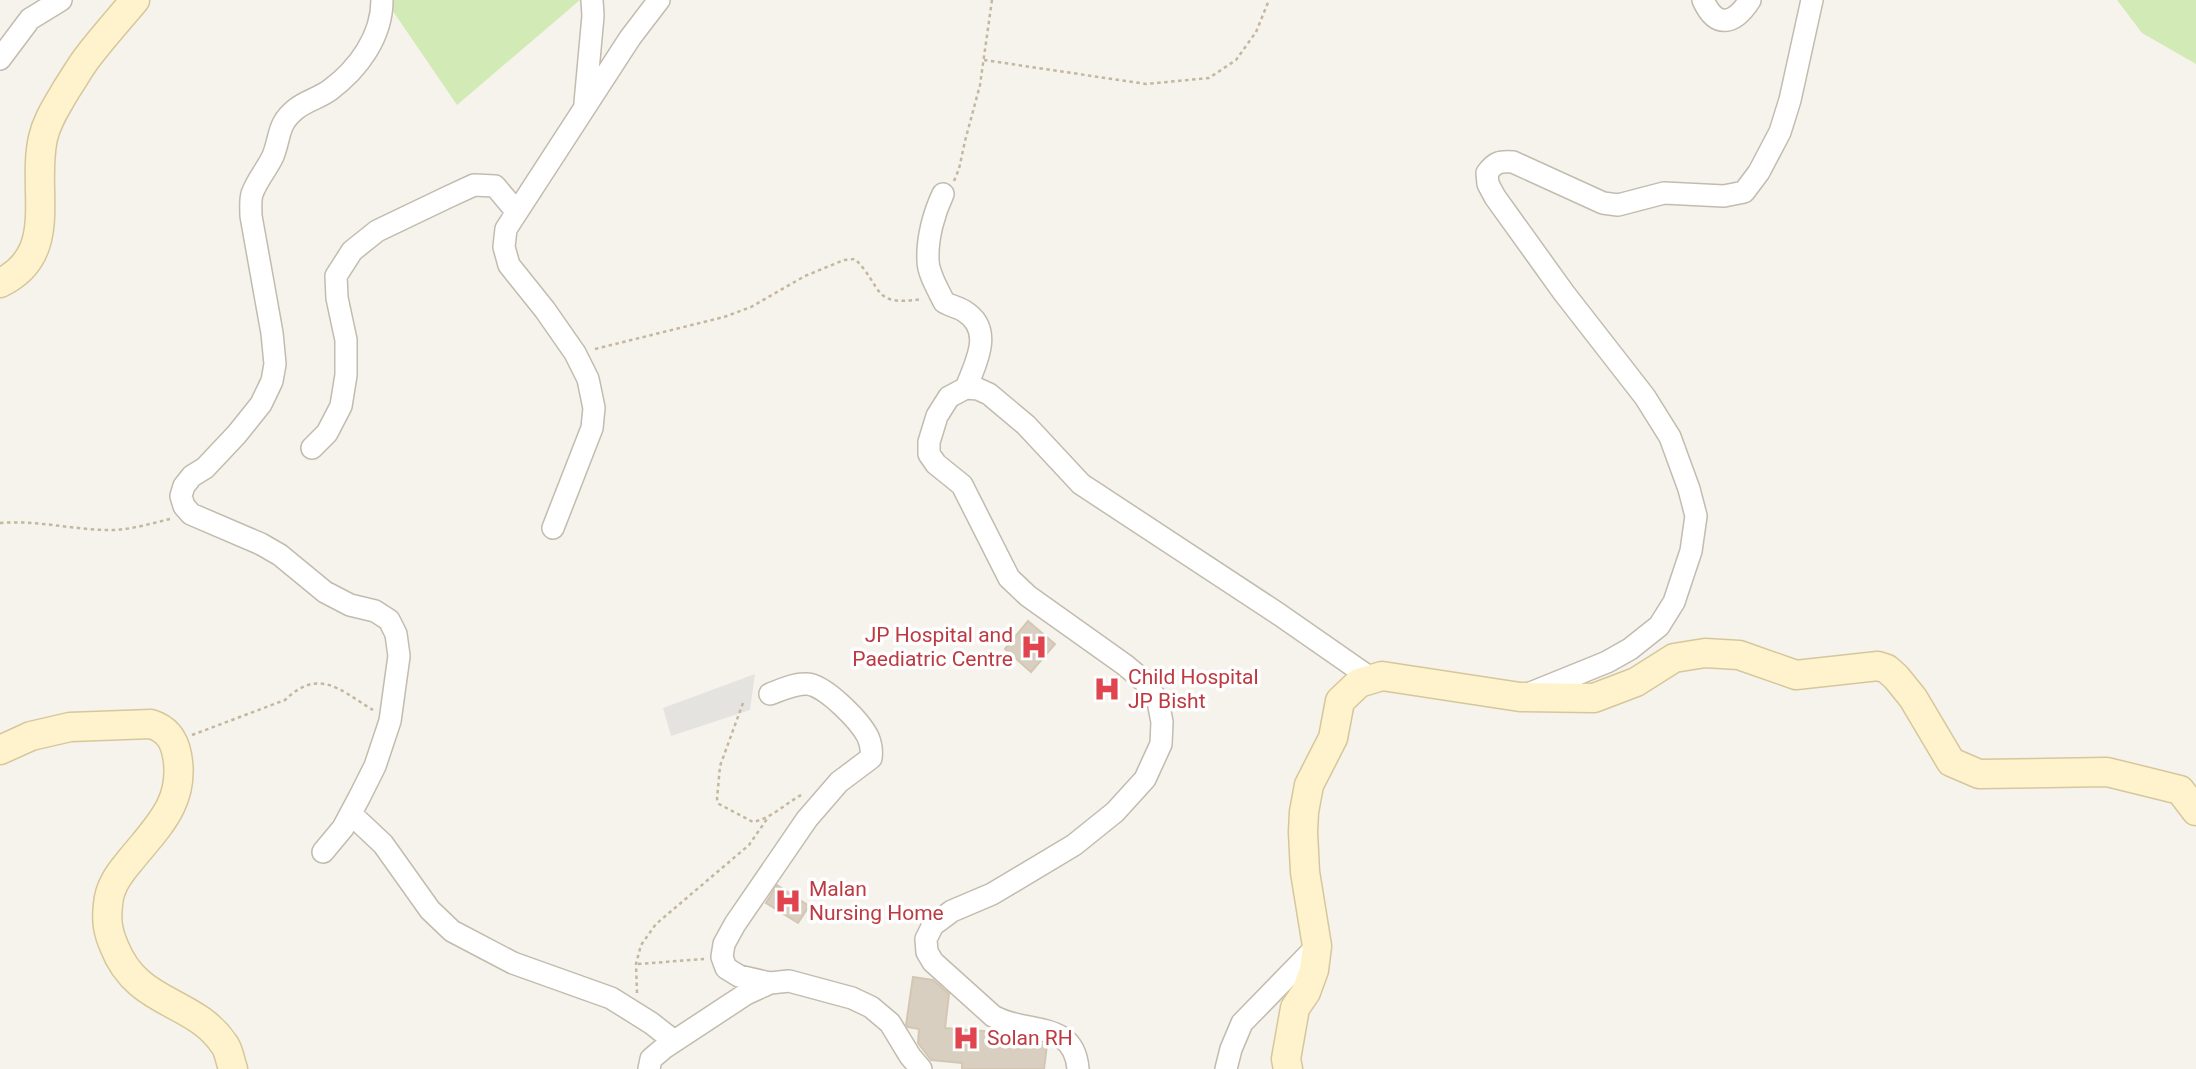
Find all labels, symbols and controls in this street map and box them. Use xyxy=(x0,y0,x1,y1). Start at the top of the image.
place label: JP Hospital and Paediatric Centre xyxy=(852,623,1013,671)
hospital icon: JP Hospital and Paediatric Centre xyxy=(1019,632,1049,662)
place label: Child Hospital JP Bisht xyxy=(1128,665,1259,713)
hospital icon: Child Hospital JP Bisht xyxy=(1092,674,1122,704)
place label: Malan Nursing Home xyxy=(809,877,944,925)
hospital icon: Malan Nursing Home xyxy=(773,886,803,916)
hospital icon: Solan RH xyxy=(951,1023,981,1053)
place label: Solan RH xyxy=(987,1026,1073,1050)

